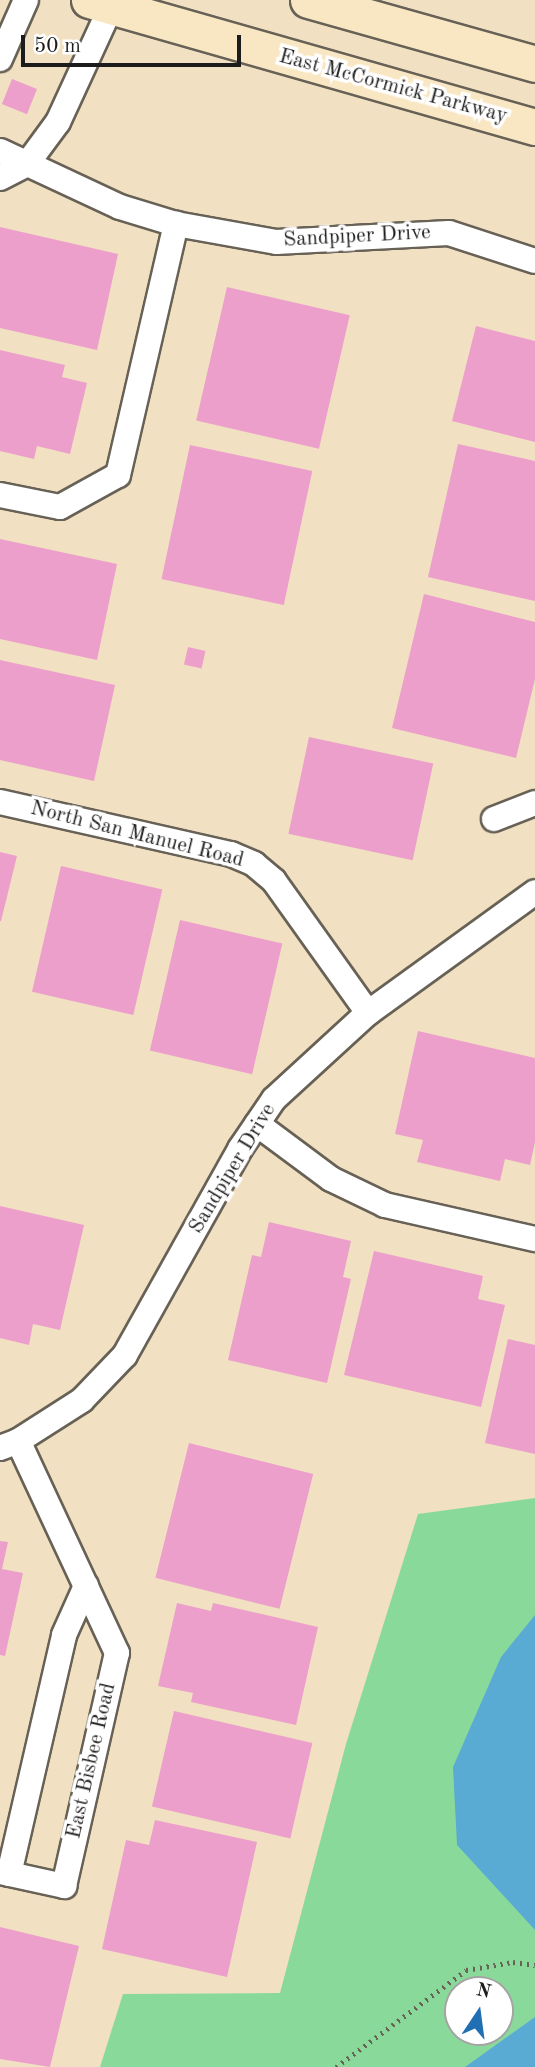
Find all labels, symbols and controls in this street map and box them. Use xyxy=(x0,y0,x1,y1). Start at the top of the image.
scale bar xyxy=(24,21,245,65)
text: 50 m xyxy=(34,36,81,57)
street label: East McCormick Parkway xyxy=(276,44,510,130)
street label: Sandpiper Drive xyxy=(283,221,431,253)
street label: North San Manuel Road xyxy=(28,796,246,874)
street label: Sandpiper Drive xyxy=(184,1099,282,1239)
street label: East Bisbee Road xyxy=(62,1681,122,1841)
north arrow xyxy=(444,1976,514,2046)
text: N xyxy=(474,1981,493,2003)

